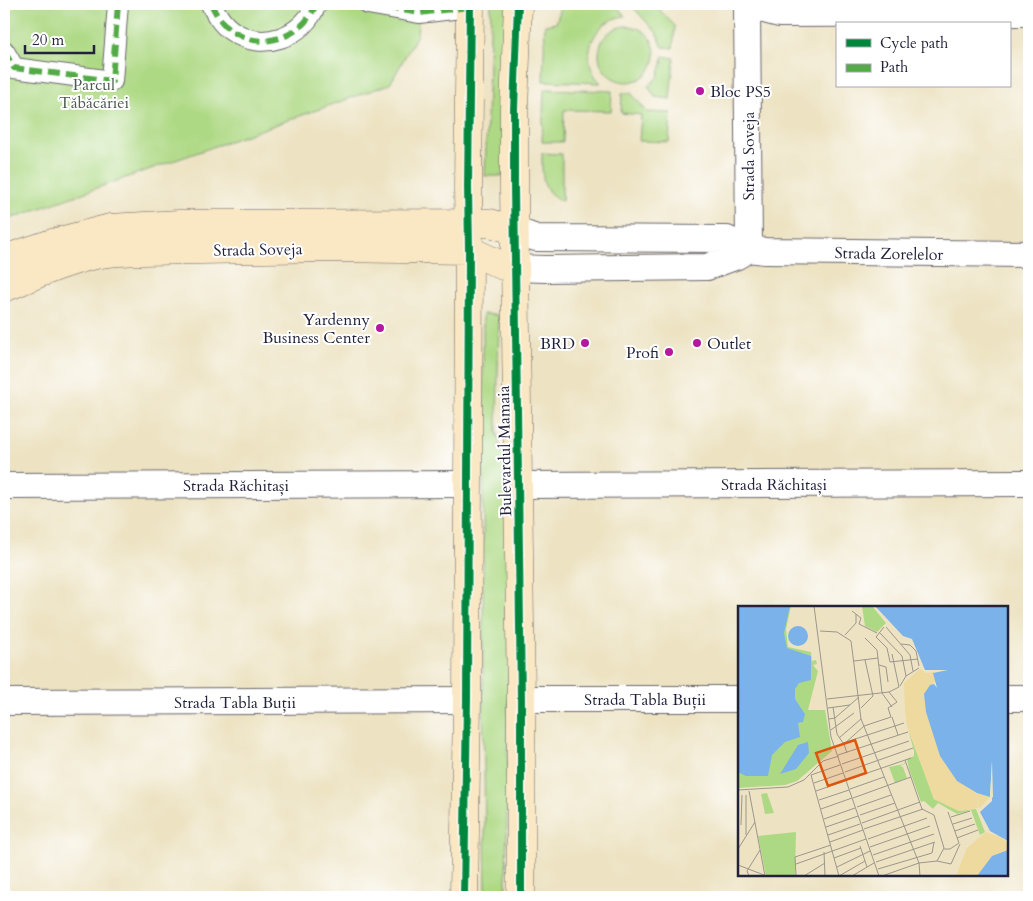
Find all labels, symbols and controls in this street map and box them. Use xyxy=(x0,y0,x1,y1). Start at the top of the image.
scale bar xyxy=(25,22,94,54)
legend xyxy=(836,22,1010,88)
text: 20 m xyxy=(32,30,64,50)
text: Cycle path xyxy=(880,33,949,53)
text: Path xyxy=(880,57,909,77)
park label: Parcul Tăbăcăriei xyxy=(59,74,130,114)
place label: Bloc PS5 xyxy=(710,81,771,103)
marker: Bloc PS5 xyxy=(694,85,706,97)
street label: Strada Soveja xyxy=(738,111,760,201)
street label: Strada Soveja xyxy=(213,238,303,262)
street label: Strada Zorelelor xyxy=(835,242,944,266)
place label: Yardenny Business Center xyxy=(262,309,371,349)
marker: Yardenny Business Center xyxy=(374,322,386,334)
place label: BRD xyxy=(540,333,575,355)
place label: Outlet xyxy=(707,333,751,355)
marker: BRD xyxy=(579,337,591,349)
marker: Outlet xyxy=(691,337,703,349)
place label: Profi xyxy=(626,342,659,364)
marker: Profi xyxy=(663,346,675,358)
street label: Bulevardul Mamaia xyxy=(493,385,517,517)
street label: Strada Răchitași xyxy=(721,474,827,496)
street label: Strada Răchitași xyxy=(183,475,289,497)
inset map xyxy=(738,606,1008,876)
street label: Strada Tabla Buții xyxy=(584,689,706,711)
street label: Strada Tabla Buții xyxy=(174,692,296,714)

